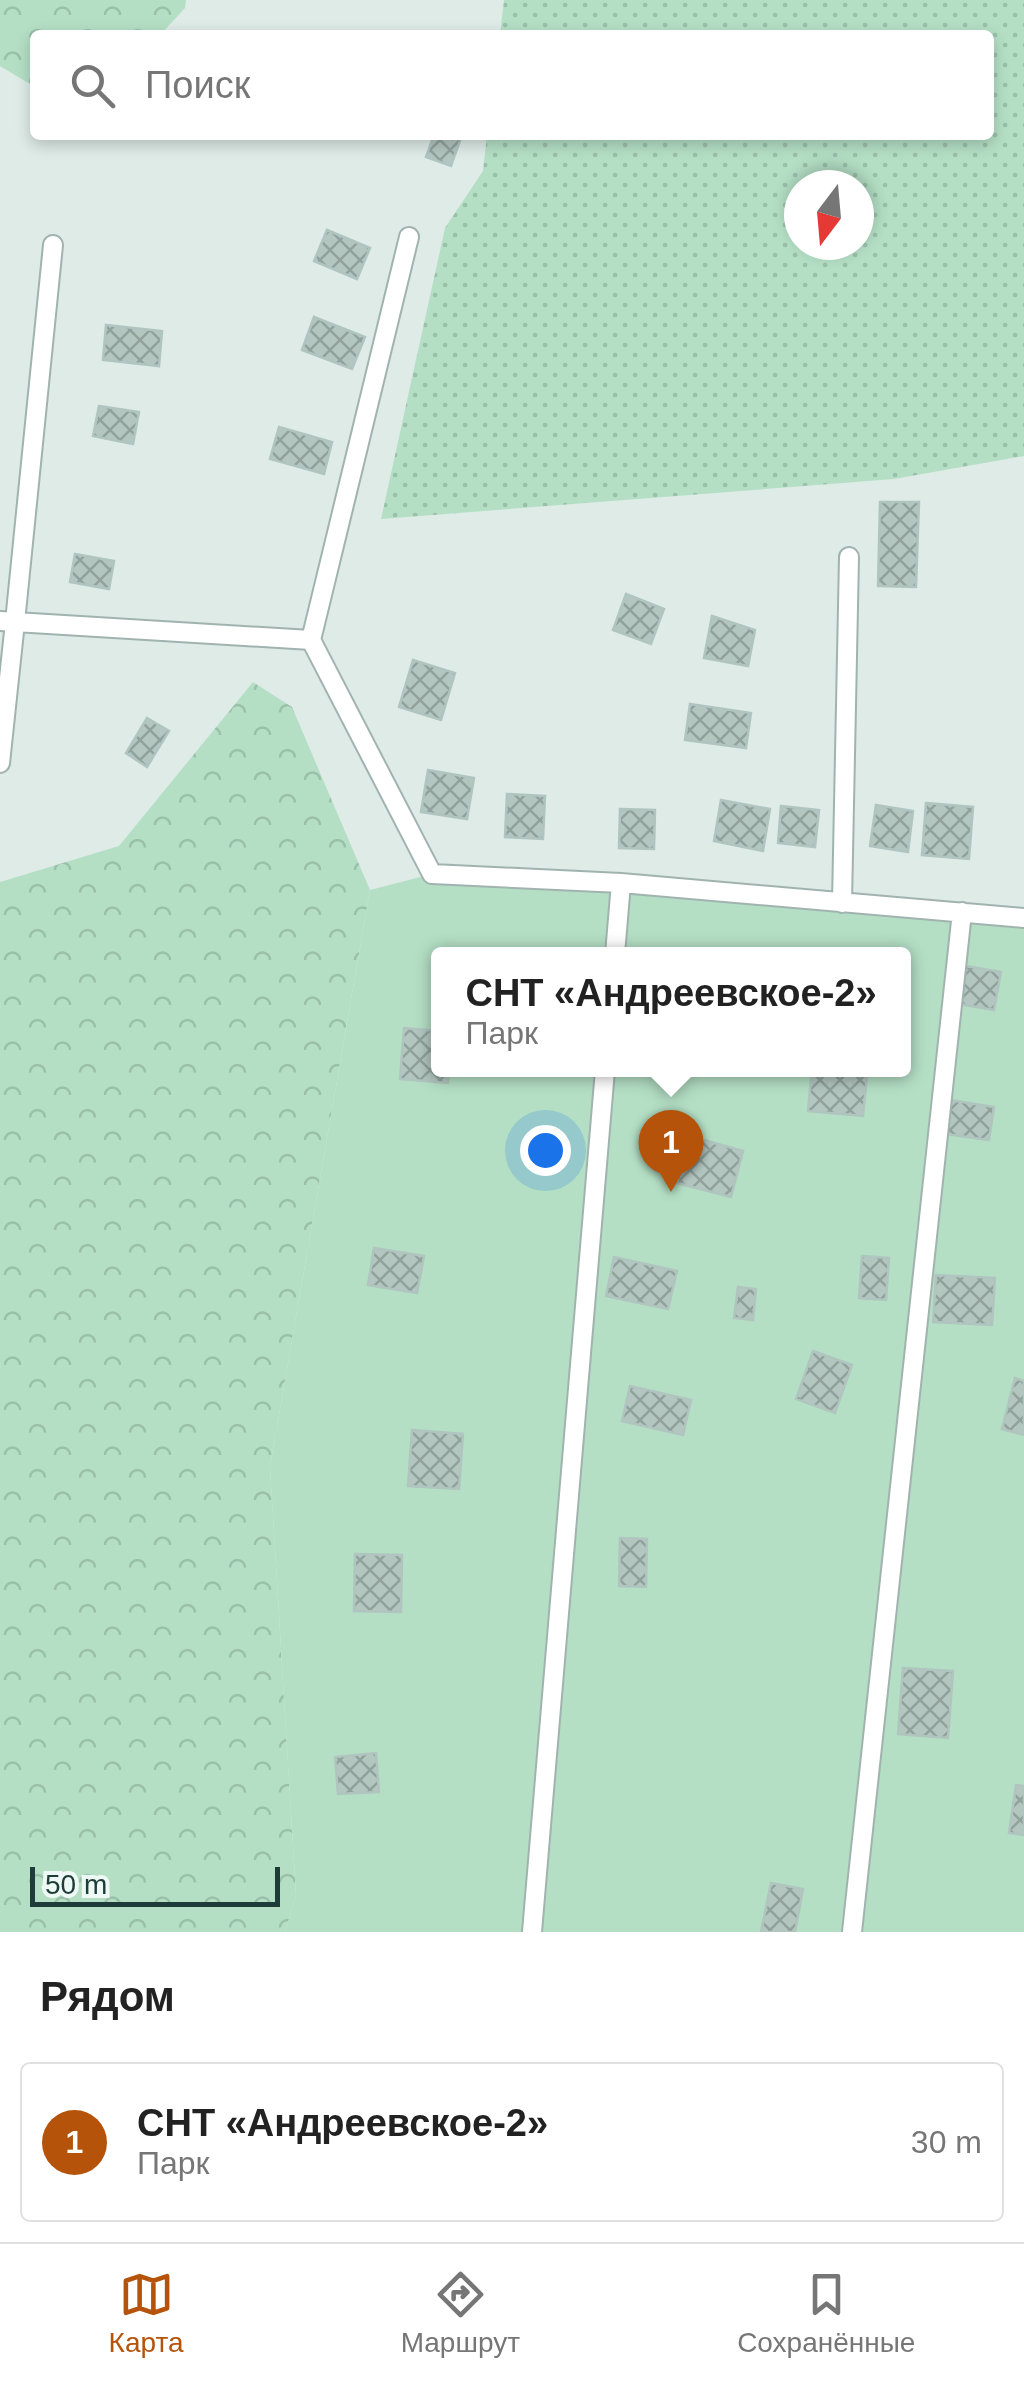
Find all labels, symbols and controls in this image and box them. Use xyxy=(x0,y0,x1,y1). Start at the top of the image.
search box xyxy=(30,30,994,140)
icon: search xyxy=(65,58,120,113)
text: Поиск xyxy=(145,64,250,106)
north arrow xyxy=(784,170,874,260)
popup xyxy=(431,947,911,1077)
text: СНТ «Андреевское-2» xyxy=(465,972,877,1014)
text: Парк xyxy=(465,1015,538,1051)
pin: 1 xyxy=(638,1110,704,1192)
your location xyxy=(520,1125,571,1176)
scale bar xyxy=(30,1862,280,1906)
text: 50 m xyxy=(45,1869,107,1900)
text: Рядом xyxy=(40,1973,175,2020)
text: СНТ «Андреевское-2» xyxy=(137,2102,548,2144)
text: 1 xyxy=(66,2124,83,2160)
text: 30 m xyxy=(911,2124,982,2160)
text: Парк xyxy=(137,2145,210,2181)
tab: Карта xyxy=(109,2267,184,2359)
tab: Маршрут xyxy=(401,2267,520,2359)
tab: Сохранённые xyxy=(737,2267,915,2359)

